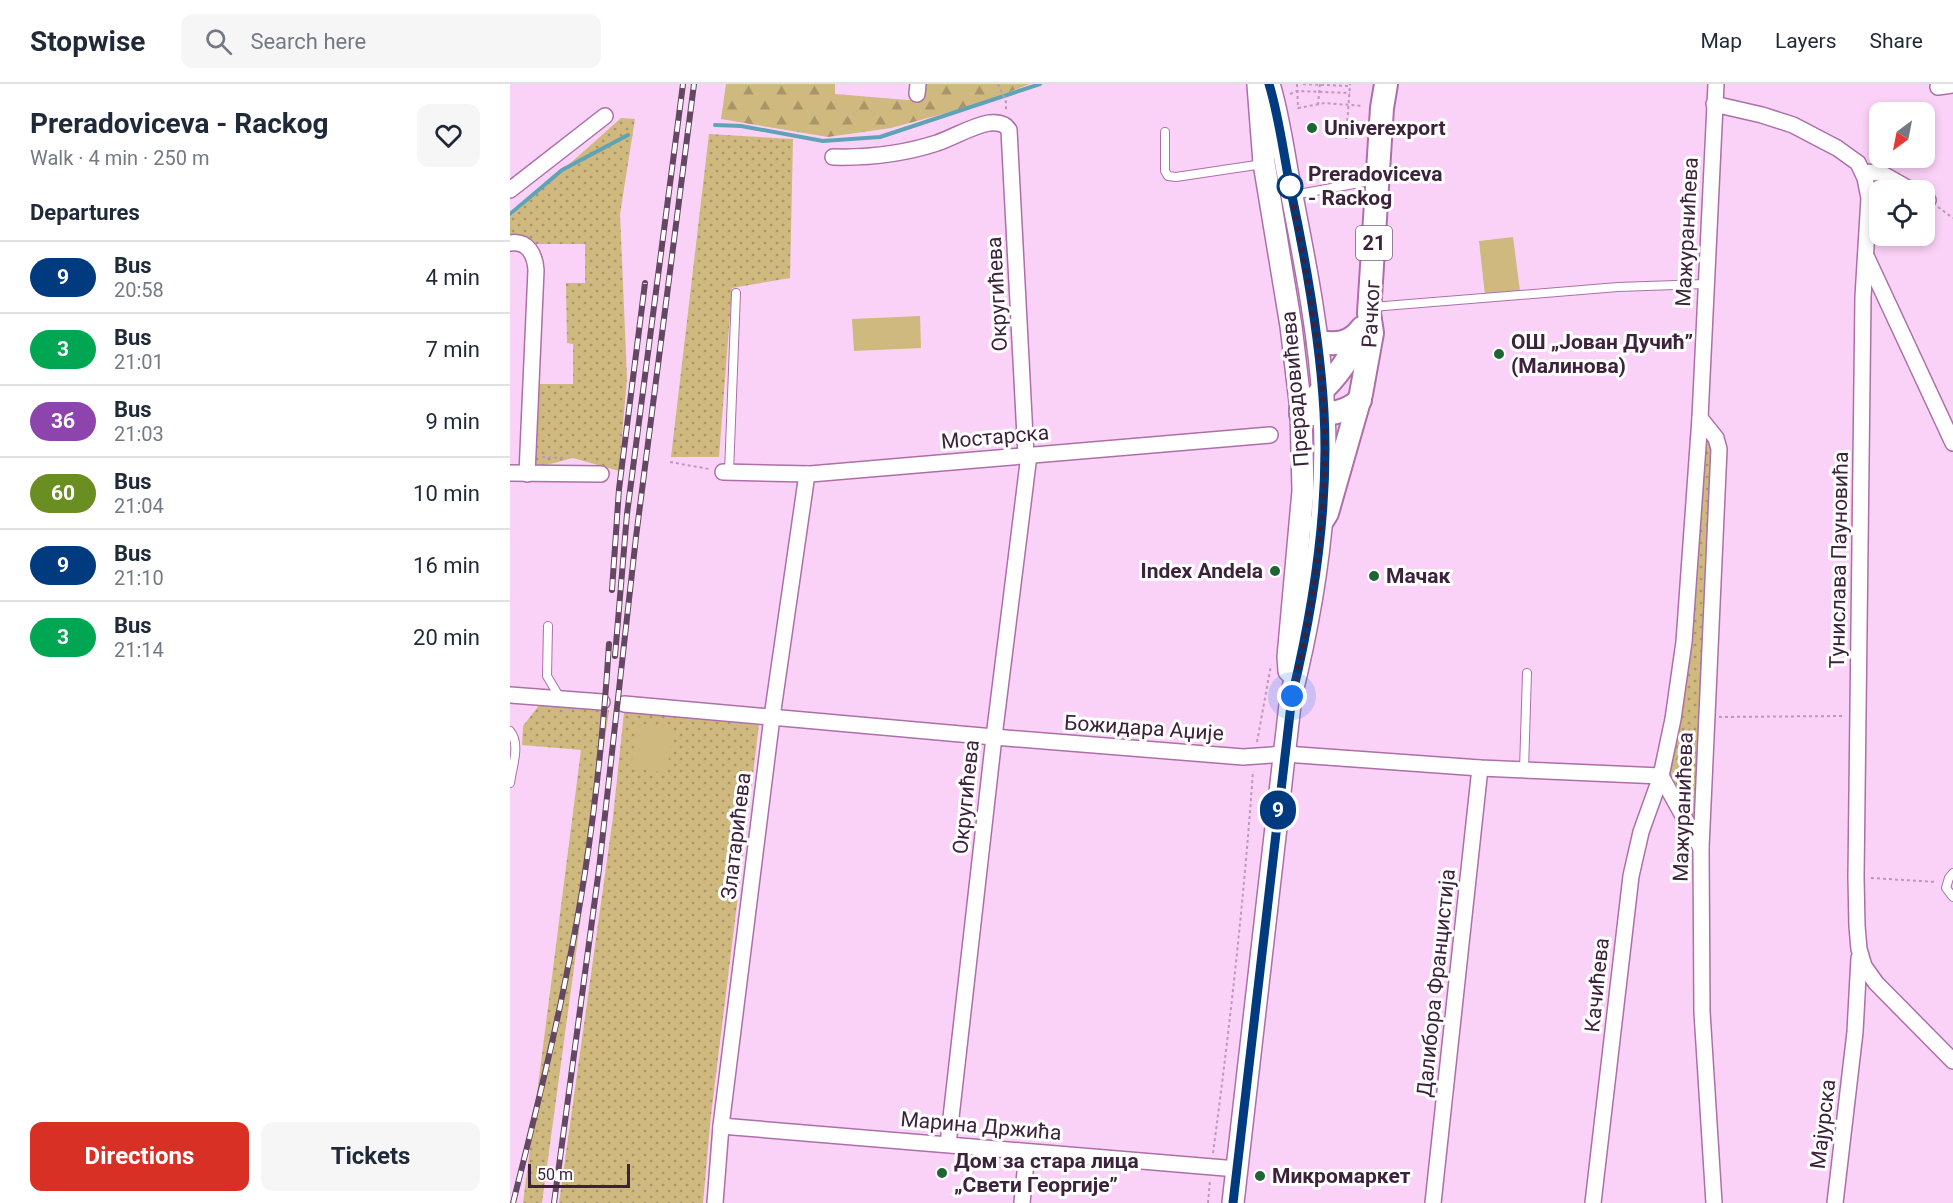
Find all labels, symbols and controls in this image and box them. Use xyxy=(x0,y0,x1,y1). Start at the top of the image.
search box xyxy=(181,14,601,68)
text: Stopwise xyxy=(30,25,145,58)
icon: search xyxy=(202,25,235,58)
text: Search here xyxy=(250,29,366,54)
text: Map xyxy=(1700,29,1742,53)
text: Layers xyxy=(1775,29,1836,53)
text: Share xyxy=(1869,29,1923,53)
north arrow xyxy=(1869,102,1935,168)
map controls xyxy=(1869,102,1935,246)
button: heart xyxy=(417,104,480,167)
text: Preradoviceva - Rackog xyxy=(30,107,329,140)
place label: Univerexport xyxy=(1324,116,1446,140)
marker: Univerexport xyxy=(1305,121,1319,135)
text: Walk · 4 min · 250 m xyxy=(30,146,209,170)
street label: Мажуранићева xyxy=(1671,157,1703,307)
place label: Preradoviceva - Rackog xyxy=(1308,162,1443,210)
marker: Preradoviceva - Rackog xyxy=(1277,173,1303,199)
button: locate xyxy=(1869,180,1935,246)
text: Departures xyxy=(30,200,140,225)
road number: 21 xyxy=(1356,226,1392,260)
street label: Округићева xyxy=(982,236,1012,352)
text: Bus xyxy=(114,253,152,278)
text: 9 xyxy=(57,265,69,289)
text: 4 min xyxy=(425,265,480,290)
text: 20:58 xyxy=(114,278,164,302)
street label: Рачког xyxy=(1357,279,1385,349)
street label: Прерадовићева xyxy=(1276,310,1314,468)
text: Bus xyxy=(114,325,152,350)
place label: ОШ „Јован Дучић” (Малинова) xyxy=(1511,330,1693,378)
text: 3 xyxy=(57,337,69,361)
text: 7 min xyxy=(425,337,480,362)
marker: ОШ „Јован Дучић” (Малинова) xyxy=(1492,347,1506,361)
text: 21:01 xyxy=(114,350,164,374)
text: Bus xyxy=(114,397,152,422)
text: 3б xyxy=(51,409,75,433)
text: 9 min xyxy=(425,409,480,434)
street label: Мостарска xyxy=(940,420,1050,454)
text: 21:03 xyxy=(114,422,164,446)
street label: Тунислава Пауновића xyxy=(1825,451,1853,669)
text: Bus xyxy=(114,469,152,494)
text: 60 xyxy=(51,481,75,505)
text: 10 min xyxy=(413,481,480,506)
text: 21:04 xyxy=(114,494,164,518)
text: Bus xyxy=(114,541,152,566)
text: 9 xyxy=(57,553,69,577)
text: 16 min xyxy=(413,553,480,578)
place label: Index Andela xyxy=(1141,559,1263,583)
marker: Index Andela xyxy=(1268,564,1282,578)
place label: Мачак xyxy=(1386,564,1450,588)
text: 21:10 xyxy=(114,566,164,590)
marker: Мачак xyxy=(1367,569,1381,583)
text: Bus xyxy=(114,613,152,638)
text: 3 xyxy=(57,625,69,649)
text: 20 min xyxy=(413,625,480,650)
text: 21:14 xyxy=(114,638,164,662)
your location xyxy=(1277,681,1307,711)
street label: Божидара Аџије xyxy=(1063,710,1225,746)
street label: Мажуранићева xyxy=(1668,732,1698,882)
street label: Округићева xyxy=(948,739,984,855)
street label: Златарићева xyxy=(716,771,756,901)
line badge: 9 xyxy=(1258,790,1298,830)
text: 9 xyxy=(1272,798,1284,822)
street label: Далибора Францистија xyxy=(1412,868,1460,1098)
street label: Качићева xyxy=(1580,937,1614,1033)
street label: Мајурска xyxy=(1806,1078,1840,1170)
street label: Марина Држића xyxy=(900,1107,1062,1145)
button: Directions xyxy=(30,1122,249,1191)
button: Tickets xyxy=(261,1122,480,1191)
place label: Дом за стара лица „Свети Георгије” xyxy=(954,1149,1139,1197)
scale bar xyxy=(528,1161,630,1188)
place label: Микромаркет xyxy=(1272,1164,1411,1188)
text: 50 m xyxy=(537,1165,573,1184)
marker: Дом за стара лица „Свети Георгије” xyxy=(935,1166,949,1180)
marker: Микромаркет xyxy=(1253,1169,1267,1183)

